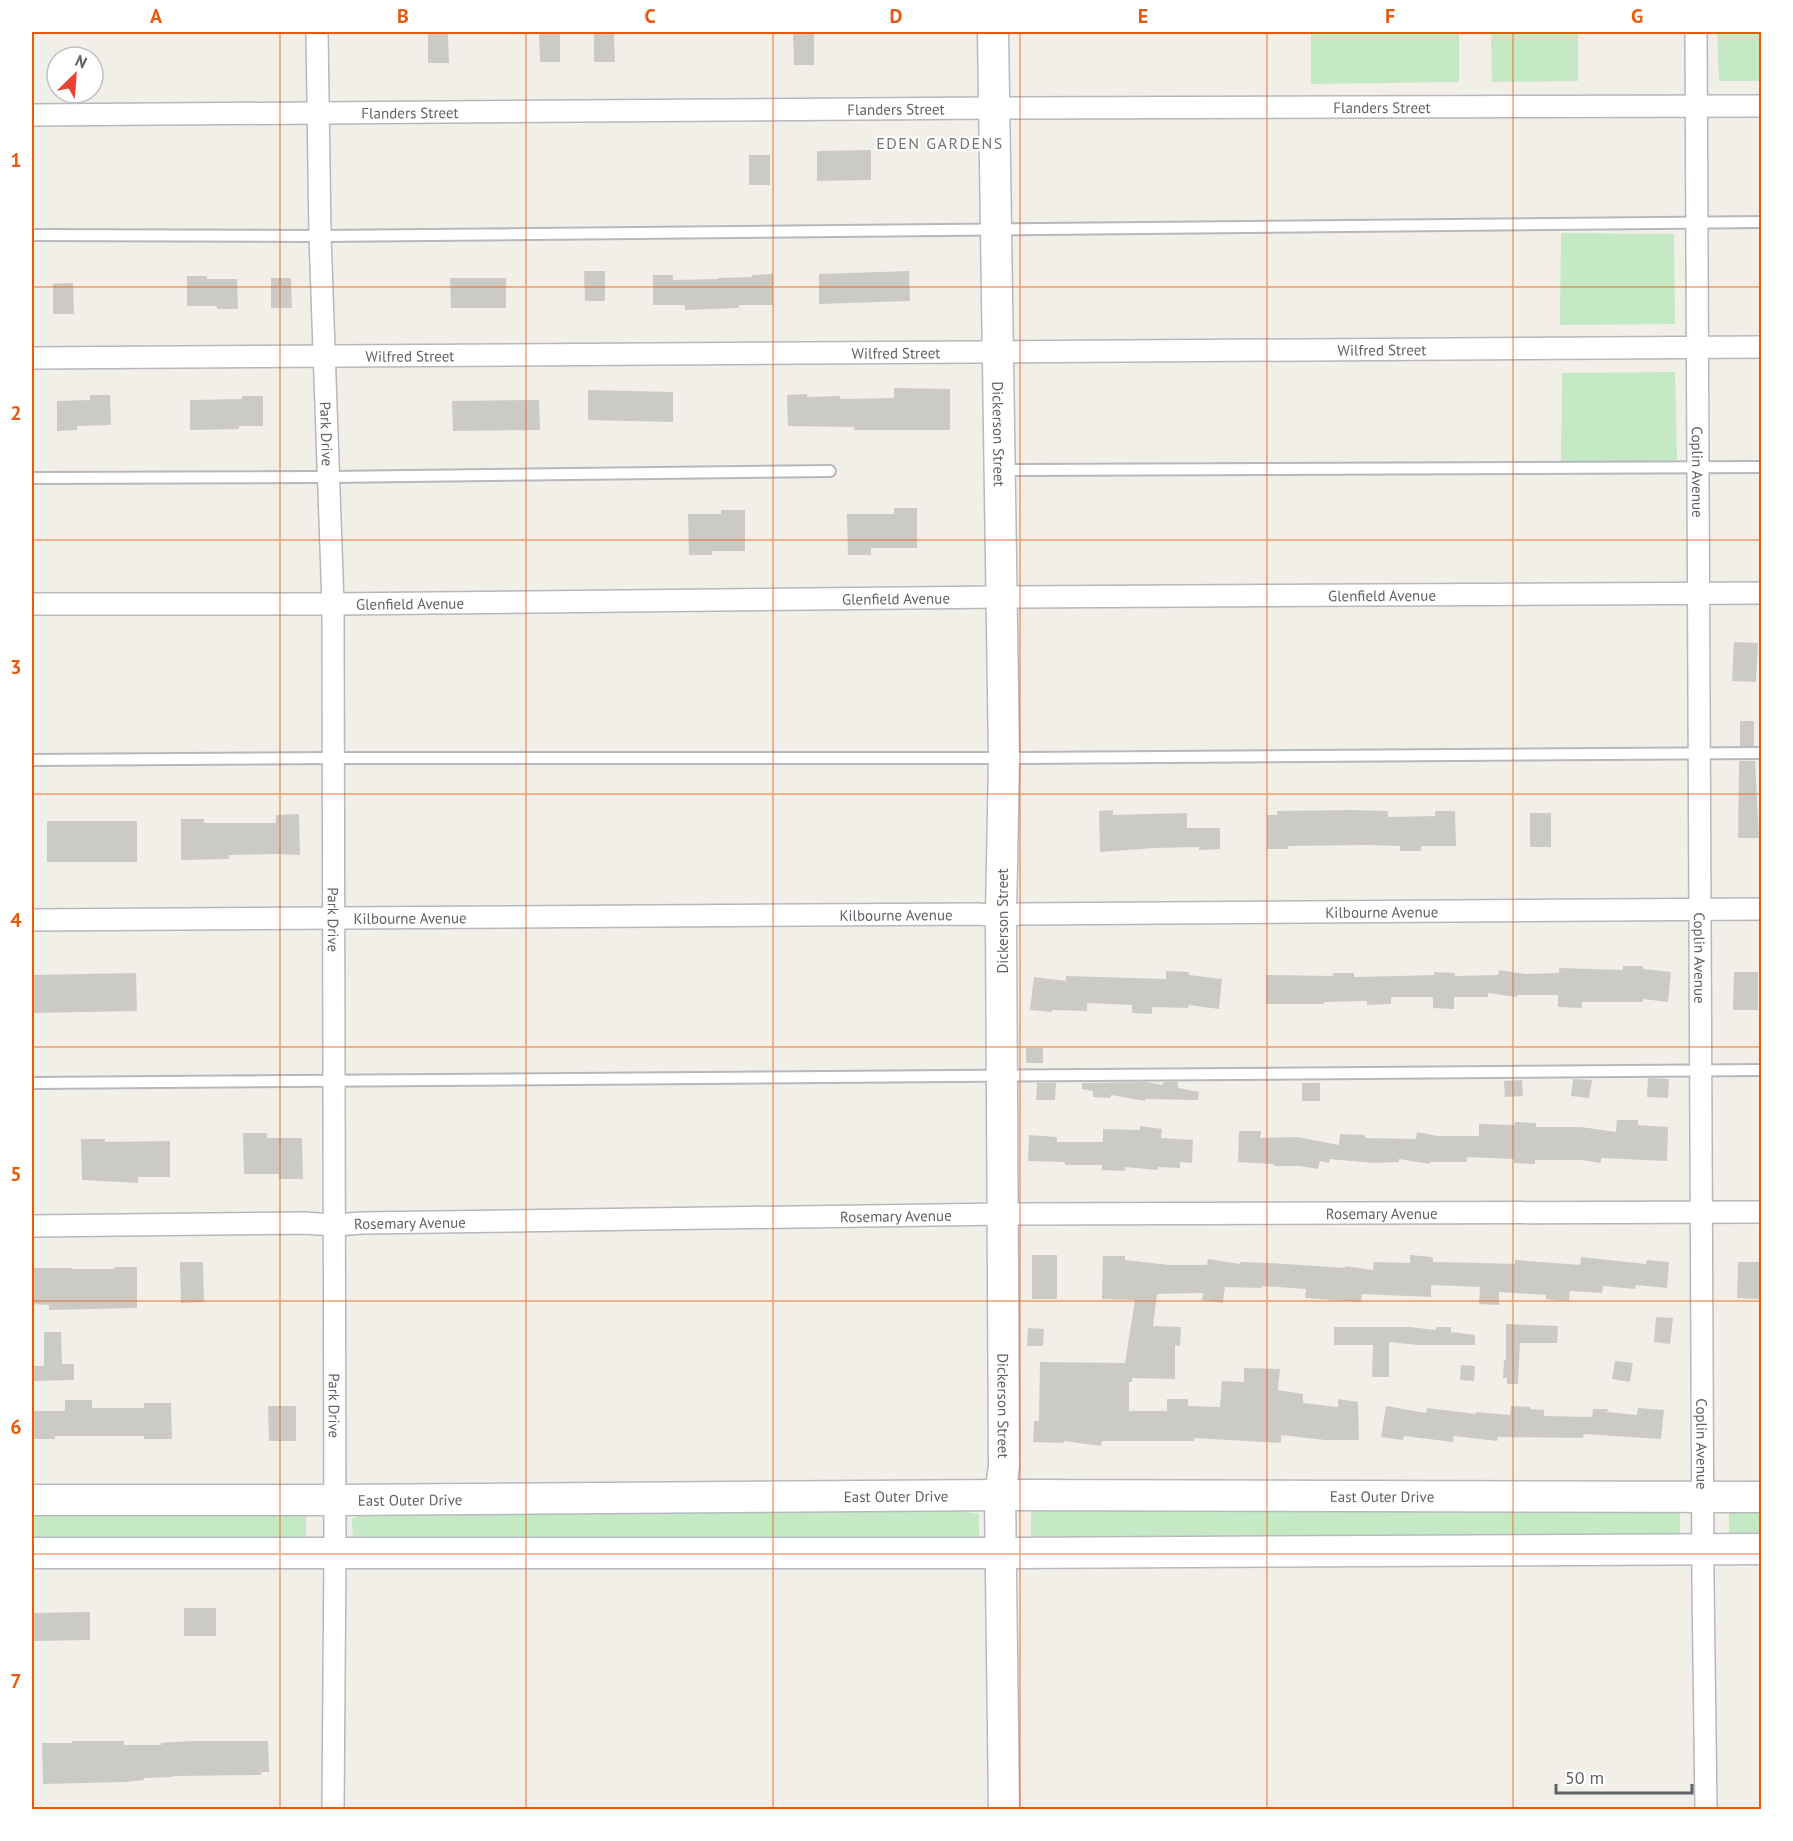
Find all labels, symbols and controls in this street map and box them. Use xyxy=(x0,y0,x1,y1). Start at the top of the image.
text: A xyxy=(150,3,163,29)
text: B xyxy=(397,3,409,29)
text: C xyxy=(644,3,656,29)
text: D xyxy=(890,3,903,29)
text: E xyxy=(1138,3,1148,29)
text: F xyxy=(1385,3,1395,29)
text: G xyxy=(1631,3,1643,29)
north arrow xyxy=(45,45,105,105)
text: N xyxy=(72,50,90,73)
street label: Flanders Street xyxy=(1333,97,1431,117)
street label: Flanders Street xyxy=(847,99,945,119)
street label: Flanders Street xyxy=(361,102,459,122)
district label: EDEN GARDENS xyxy=(876,133,1004,153)
text: 1 xyxy=(10,147,22,173)
street label: Wilfred Street xyxy=(1337,340,1426,359)
street label: Wilfred Street xyxy=(852,343,940,362)
street label: Wilfred Street xyxy=(366,346,454,365)
street label: Dickerson Street xyxy=(989,381,1009,487)
text: 2 xyxy=(10,400,22,426)
street label: Park Drive xyxy=(316,401,338,467)
street label: Coplin Avenue xyxy=(1688,426,1708,518)
street label: Glenfield Avenue xyxy=(1328,585,1436,605)
street label: Glenfield Avenue xyxy=(842,588,950,608)
street label: Glenfield Avenue xyxy=(356,593,464,613)
text: 3 xyxy=(10,654,22,680)
street label: Dickerson Street xyxy=(993,868,1012,974)
street label: Park Drive xyxy=(324,887,343,952)
street label: Kilbourne Avenue xyxy=(1325,902,1438,921)
street label: Kilbourne Avenue xyxy=(839,905,953,924)
text: 4 xyxy=(10,907,22,933)
street label: Kilbourne Avenue xyxy=(353,908,467,927)
street label: Coplin Avenue xyxy=(1690,912,1710,1004)
text: 5 xyxy=(10,1161,22,1187)
street label: Rosemary Avenue xyxy=(1326,1203,1438,1223)
street label: Rosemary Avenue xyxy=(840,1205,952,1226)
street label: Rosemary Avenue xyxy=(353,1212,466,1233)
street label: Dickerson Street xyxy=(994,1353,1013,1459)
street label: Park Drive xyxy=(325,1373,344,1438)
street label: Coplin Avenue xyxy=(1693,1398,1712,1490)
text: 6 xyxy=(10,1414,22,1440)
street label: East Outer Drive xyxy=(844,1486,948,1506)
street label: East Outer Drive xyxy=(1330,1486,1434,1506)
street label: East Outer Drive xyxy=(358,1490,462,1509)
text: 7 xyxy=(10,1668,22,1694)
scale bar xyxy=(1556,1757,1692,1795)
text: 50 m xyxy=(1565,1766,1604,1789)

